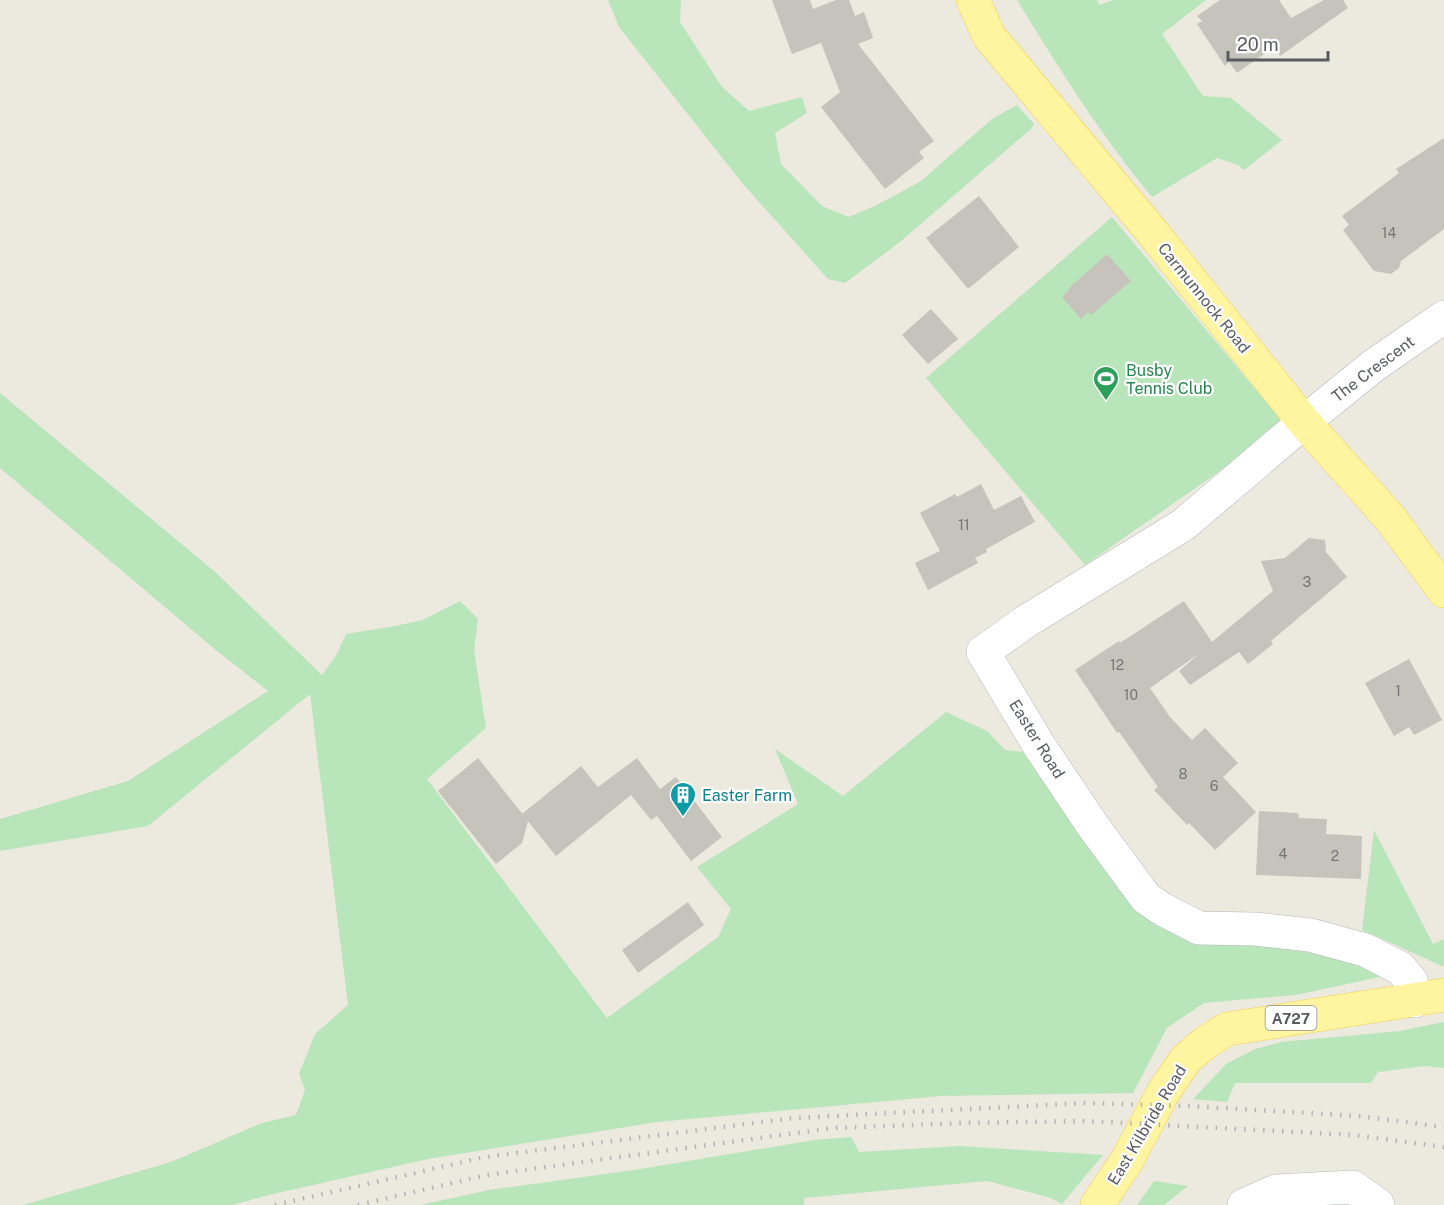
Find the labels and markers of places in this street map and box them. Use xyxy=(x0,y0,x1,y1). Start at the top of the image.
place label: Busby Tennis Club xyxy=(1126,361,1212,398)
sports icon: Busby Tennis Club xyxy=(1091,364,1121,402)
building icon: Easter Farm xyxy=(668,780,698,818)
place label: Easter Farm xyxy=(702,786,792,805)

